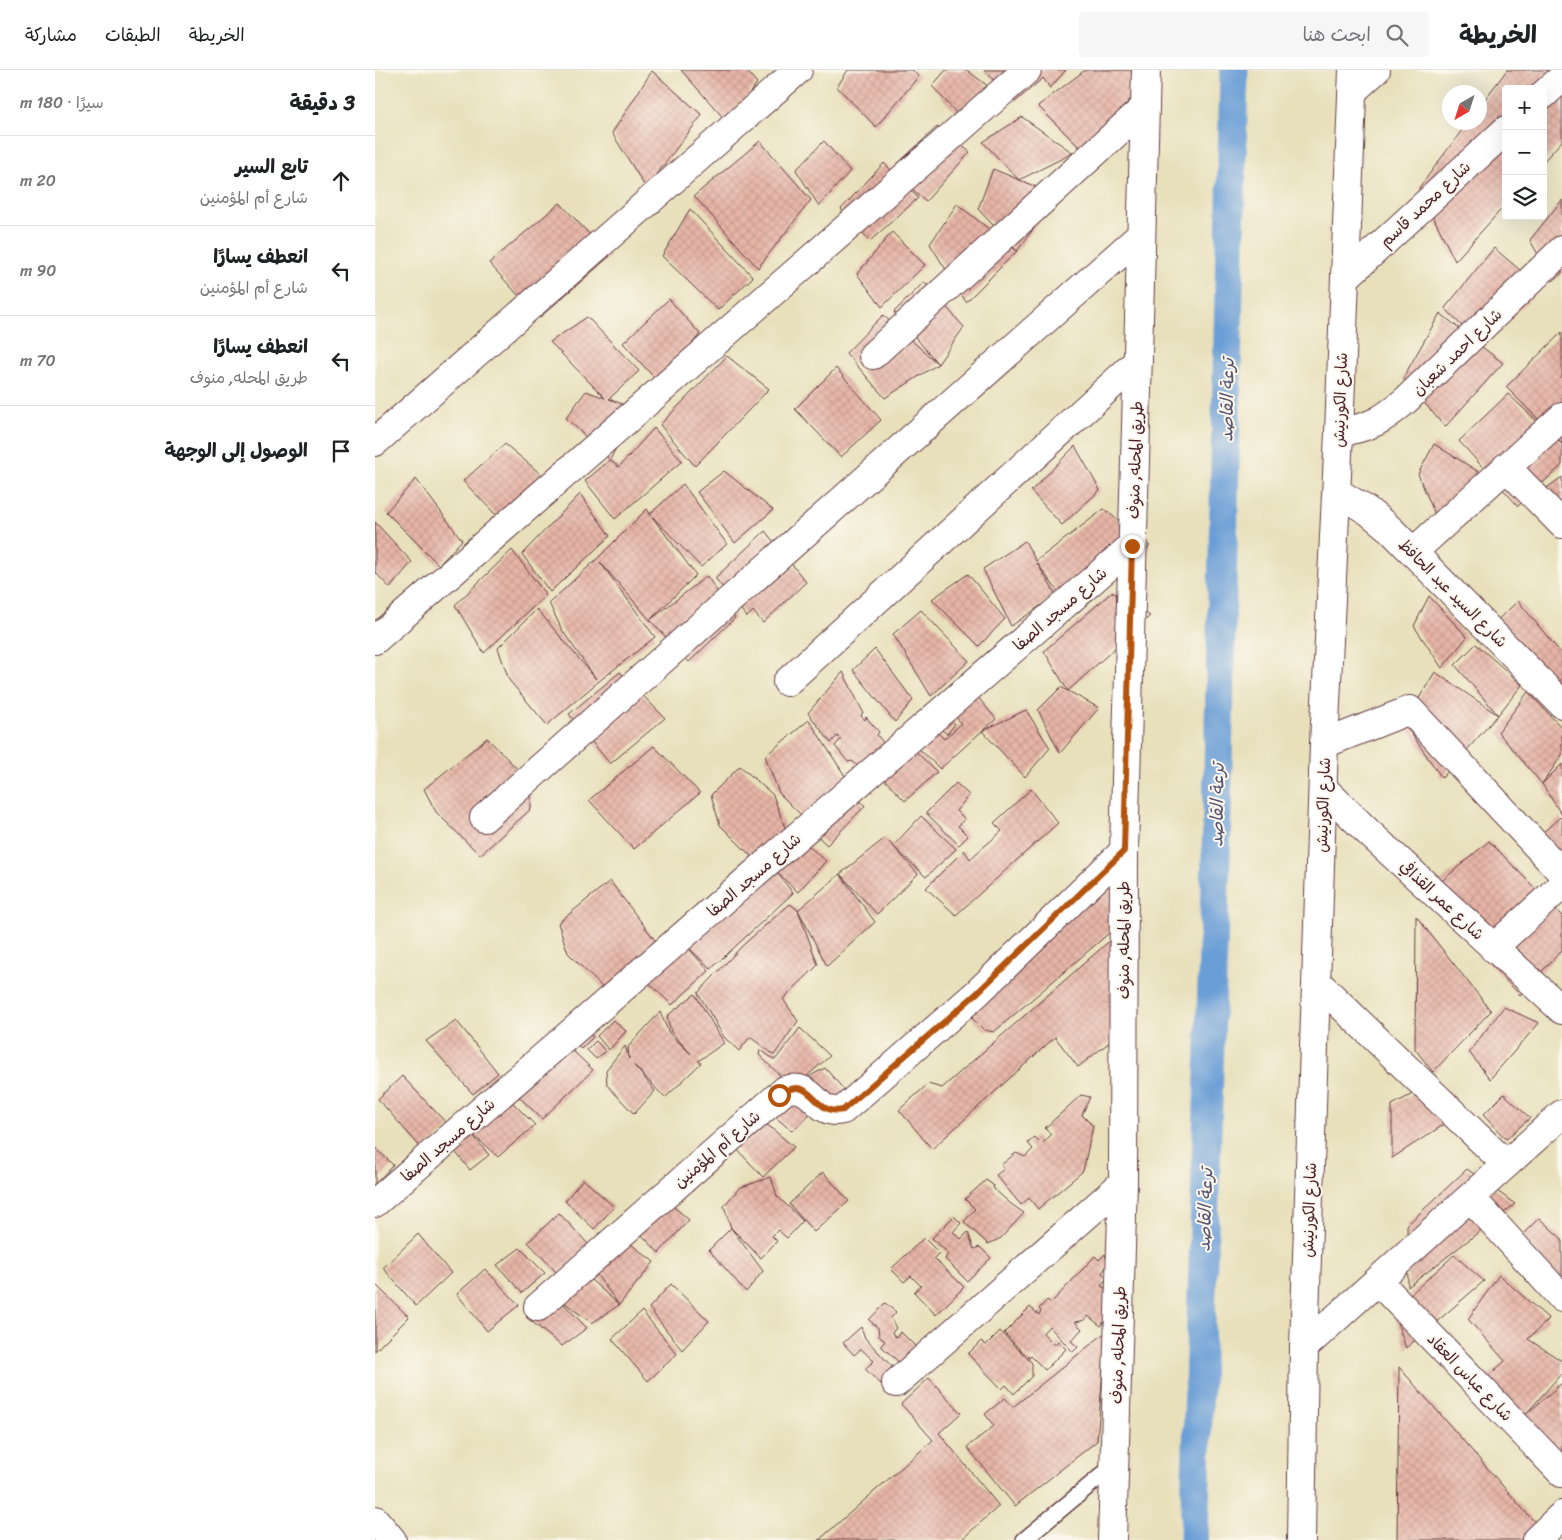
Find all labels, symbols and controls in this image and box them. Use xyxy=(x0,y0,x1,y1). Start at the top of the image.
search box xyxy=(1079,12,1429,57)
text: الخريطة xyxy=(1459,14,1537,56)
text: ابحث هنا xyxy=(1302,18,1371,51)
text: مشاركة xyxy=(25,19,77,51)
text: الطبقات xyxy=(105,19,161,51)
text: الخريطة xyxy=(189,19,245,51)
icon: search xyxy=(1383,21,1411,49)
text: 3 دقيقة xyxy=(290,84,355,122)
north arrow xyxy=(1442,85,1487,130)
map controls xyxy=(1502,85,1547,220)
button: + xyxy=(1502,85,1547,130)
text: سيرًا · 180 m xyxy=(20,88,104,117)
button: − xyxy=(1502,130,1547,175)
text: تابع السير xyxy=(235,150,308,183)
street label: شارع محمد قاسم xyxy=(1372,153,1478,255)
text: 20 m xyxy=(20,166,56,195)
icon: ahead xyxy=(327,167,355,195)
button: layers xyxy=(1502,175,1547,220)
text: شارع أم المؤمنين xyxy=(200,183,308,212)
text: انعطف يسارًا xyxy=(213,240,308,273)
text: 90 m xyxy=(20,256,56,285)
icon: left xyxy=(327,257,355,285)
text: شارع أم المؤمنين xyxy=(200,273,308,302)
street label: شارع احمد شعبان xyxy=(1405,301,1509,403)
text: انعطف يسارًا xyxy=(213,330,308,363)
text: 70 m xyxy=(20,346,56,375)
icon: left xyxy=(327,347,355,375)
street label: شارع الكورنيش xyxy=(1324,352,1356,448)
water label: ترعة القاصد xyxy=(1210,355,1244,442)
text: طريق المحله, منوف xyxy=(190,363,308,392)
street label: طريق المحله, منوف xyxy=(1118,400,1152,520)
text: الوصول إلى الوجهة xyxy=(165,434,308,467)
icon: arrive xyxy=(327,437,355,465)
street label: شارع السيد عبد الحافظ xyxy=(1391,531,1515,655)
route end xyxy=(1121,535,1144,558)
street label: شارع مسجد الصفا xyxy=(1006,559,1114,659)
street label: شارع الكورنيش xyxy=(1307,757,1339,853)
water label: ترعة القاصد xyxy=(1200,760,1234,847)
street label: شارع مسجد الصفا xyxy=(700,825,808,925)
street label: شارع عمر القذافي xyxy=(1393,853,1491,947)
street label: طريق المحله, منوف xyxy=(1109,881,1138,999)
route start xyxy=(768,1084,791,1107)
street label: شارع مسجد الصفا xyxy=(394,1090,502,1190)
street label: شارع أم المؤمنين xyxy=(667,1103,767,1195)
street label: شارع الكورنيش xyxy=(1293,1162,1325,1258)
water label: ترعة القاصد xyxy=(1188,1165,1223,1252)
street label: طريق المحله, منوف xyxy=(1101,1285,1135,1405)
street label: شارع عباس العقاد xyxy=(1420,1326,1520,1428)

